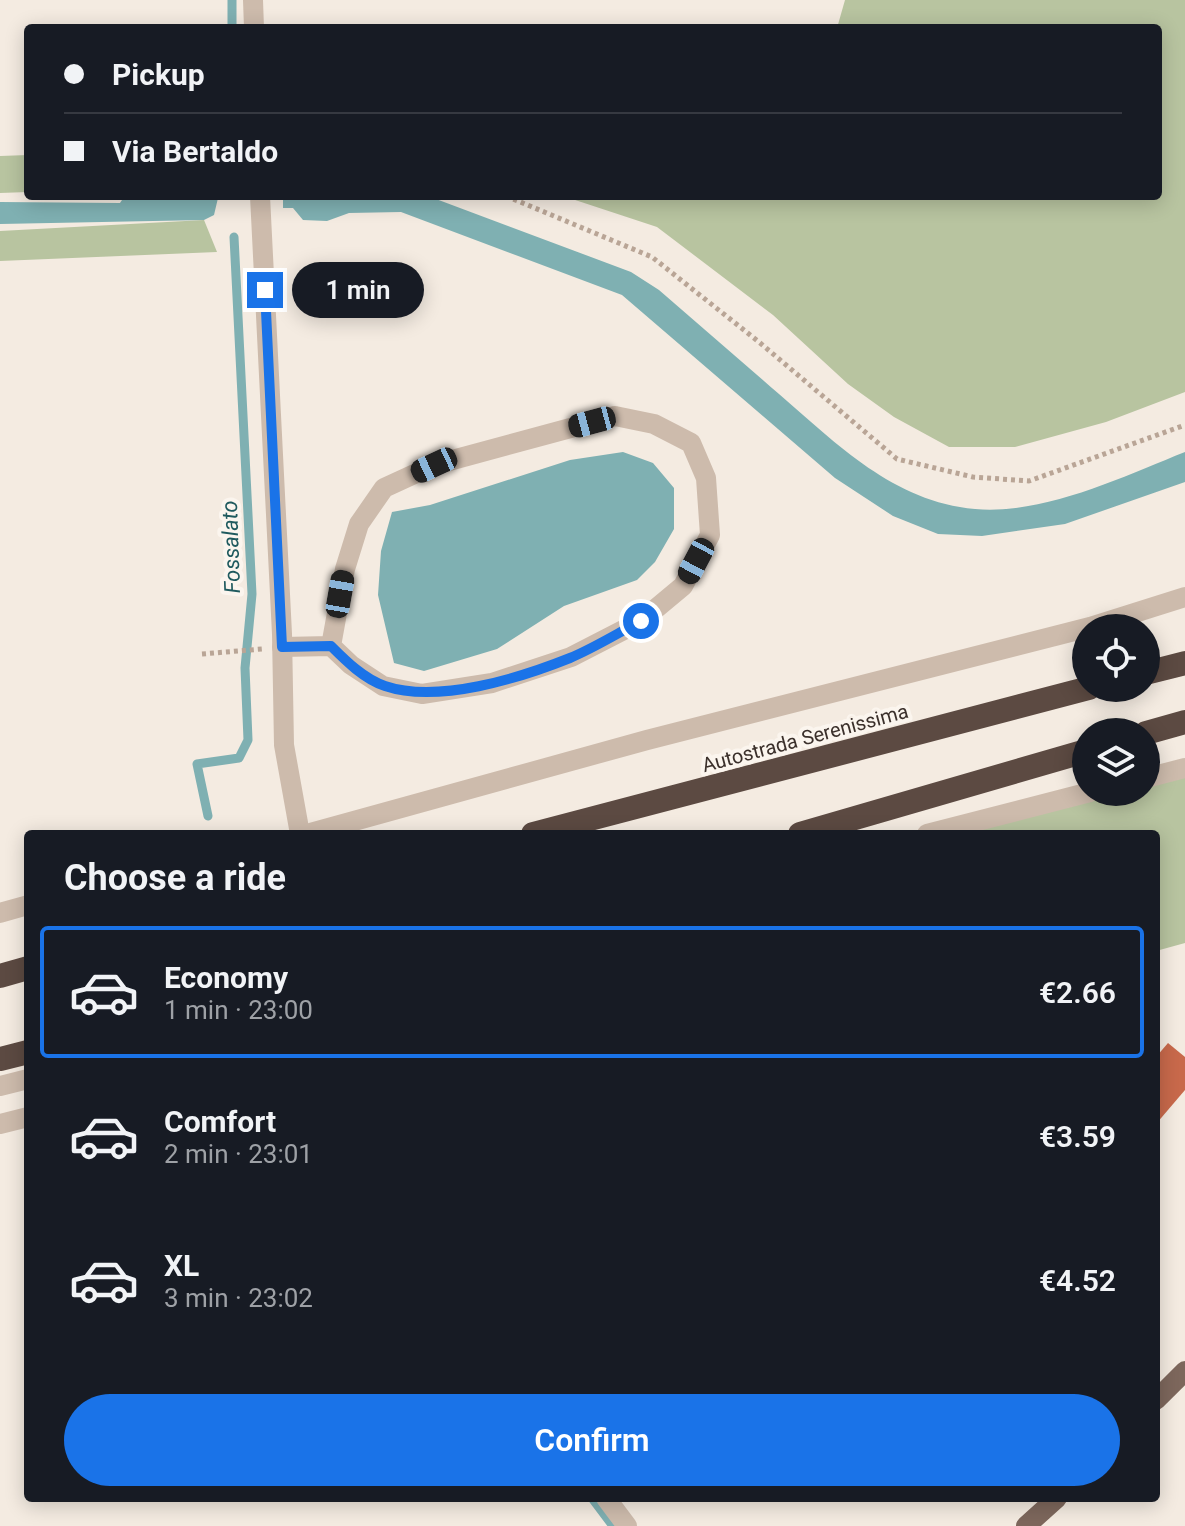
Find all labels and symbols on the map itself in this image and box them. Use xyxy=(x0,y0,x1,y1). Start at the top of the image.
callout: 1 min xyxy=(293,262,425,318)
route end xyxy=(247,272,283,308)
car xyxy=(566,404,618,440)
car xyxy=(407,444,461,486)
water label: Fossalato xyxy=(217,500,245,594)
car xyxy=(674,534,718,588)
car xyxy=(324,568,356,620)
route start xyxy=(623,603,659,639)
street label: Autostrada Serenissima xyxy=(699,699,911,777)

